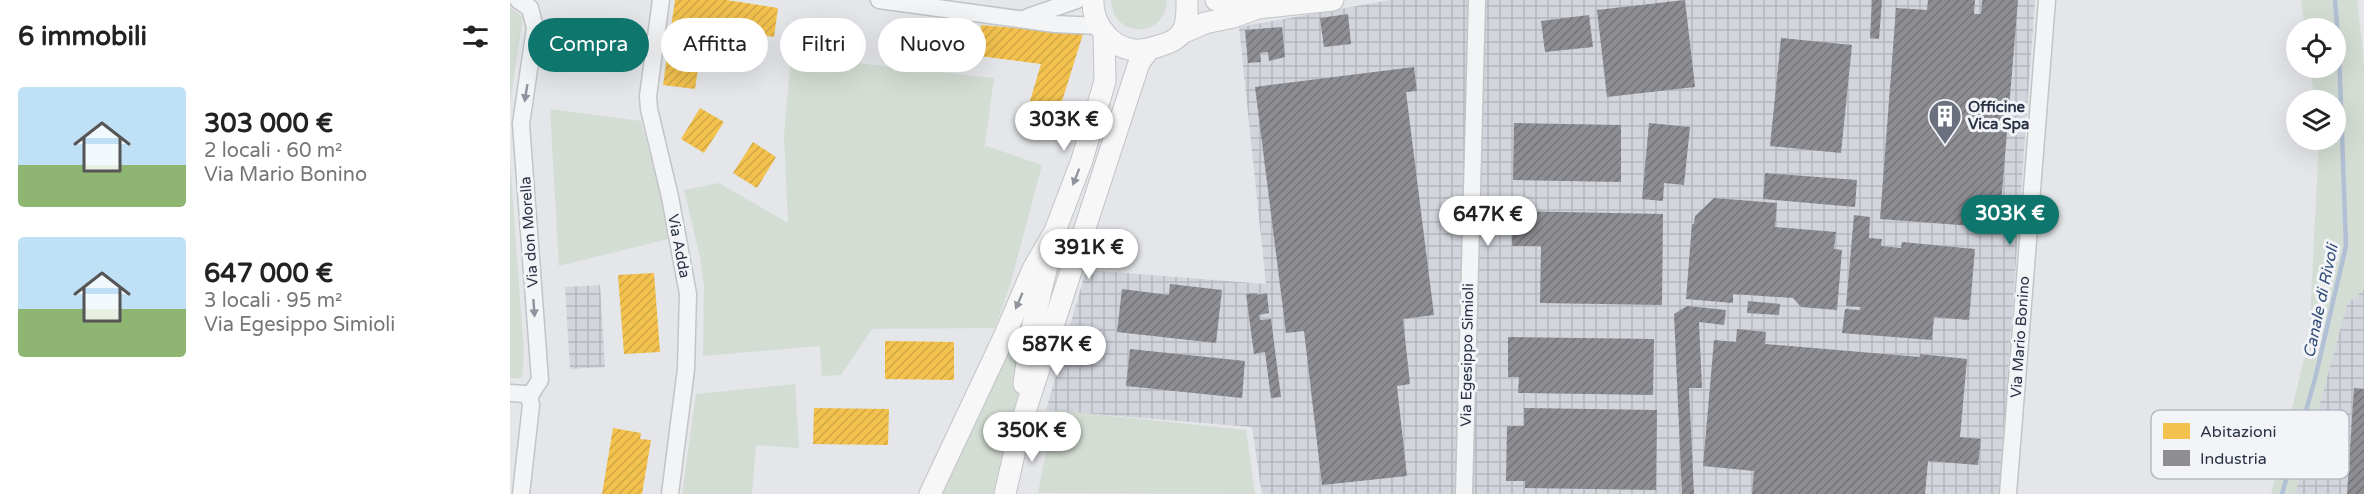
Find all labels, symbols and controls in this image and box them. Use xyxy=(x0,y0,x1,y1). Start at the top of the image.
chip: Compra xyxy=(528,18,649,72)
chip: Affitta xyxy=(661,18,768,72)
chip: Filtri xyxy=(780,18,866,72)
chip: Nuovo xyxy=(878,18,986,72)
map controls xyxy=(2286,18,2346,150)
button: locate xyxy=(2286,18,2346,78)
icon: filters xyxy=(459,20,492,53)
text: 6 immobili xyxy=(18,21,147,52)
one-way arrow xyxy=(521,83,530,102)
button: layers xyxy=(2286,90,2346,150)
building icon: Officine Vica Spa xyxy=(1927,98,1963,145)
place label: Officine Vica Spa xyxy=(1968,98,2029,134)
pin: 303K € xyxy=(1015,101,1113,152)
text: 303 000 € xyxy=(204,108,333,139)
text: 303K € xyxy=(1029,108,1099,132)
icon: home xyxy=(66,111,138,183)
text: 2 locali · 60 m² xyxy=(204,139,342,163)
text: Via Mario Bonino xyxy=(204,163,367,187)
one-way arrow xyxy=(1070,169,1080,187)
street label: Via don Morella xyxy=(516,176,542,288)
pin: 303K € xyxy=(1961,195,2059,246)
pin: 647K € xyxy=(1439,196,1537,247)
text: 303K € xyxy=(1975,202,2045,226)
text: 647K € xyxy=(1453,203,1523,227)
street label: Via Adda xyxy=(664,213,694,279)
pin: 391K € xyxy=(1040,229,1138,280)
text: 391K € xyxy=(1054,236,1124,260)
water label: Canale di Rivoli xyxy=(2299,241,2343,360)
text: 647 000 € xyxy=(204,258,333,289)
icon: home xyxy=(66,261,138,333)
street label: Via Mario Bonino xyxy=(2007,275,2033,399)
street label: Via Egesippo Simioli xyxy=(1457,283,1477,427)
text: 3 locali · 95 m² xyxy=(204,289,342,313)
one-way arrow xyxy=(1014,293,1024,311)
one-way arrow xyxy=(530,298,539,317)
text: Via Egesippo Simioli xyxy=(204,313,395,337)
pin: 587K € xyxy=(1008,326,1106,377)
text: 587K € xyxy=(1022,333,1092,357)
legend xyxy=(2151,410,2349,479)
pin: 350K € xyxy=(983,412,1081,463)
text: 350K € xyxy=(997,419,1067,443)
text: Abitazioni xyxy=(2200,422,2276,442)
text: Industria xyxy=(2200,449,2267,469)

